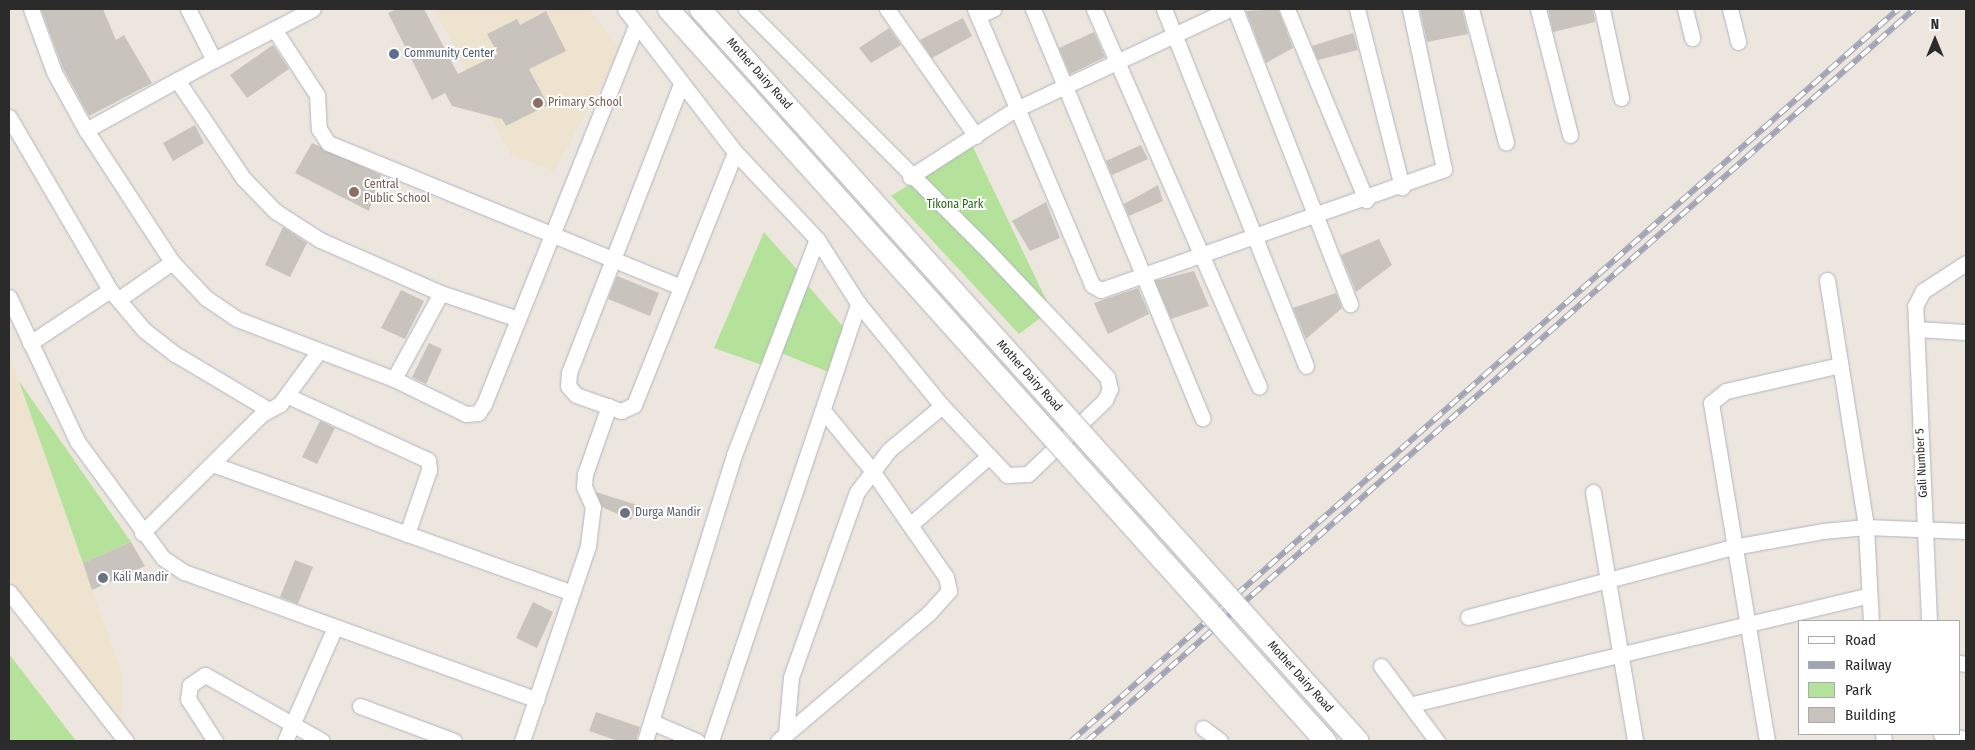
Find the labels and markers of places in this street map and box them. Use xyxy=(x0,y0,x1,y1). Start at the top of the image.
place label: Community Center xyxy=(404,47,494,61)
marker: Community Center xyxy=(388,48,400,60)
place label: Primary School xyxy=(548,96,622,110)
marker: Primary School xyxy=(532,97,544,109)
place label: Central Public School xyxy=(364,178,430,206)
marker: Central Public School xyxy=(348,186,360,198)
place label: Durga Mandir xyxy=(635,506,701,520)
marker: Durga Mandir xyxy=(619,507,631,519)
place label: Kali Mandir xyxy=(113,571,168,585)
marker: Kali Mandir xyxy=(97,572,109,584)

